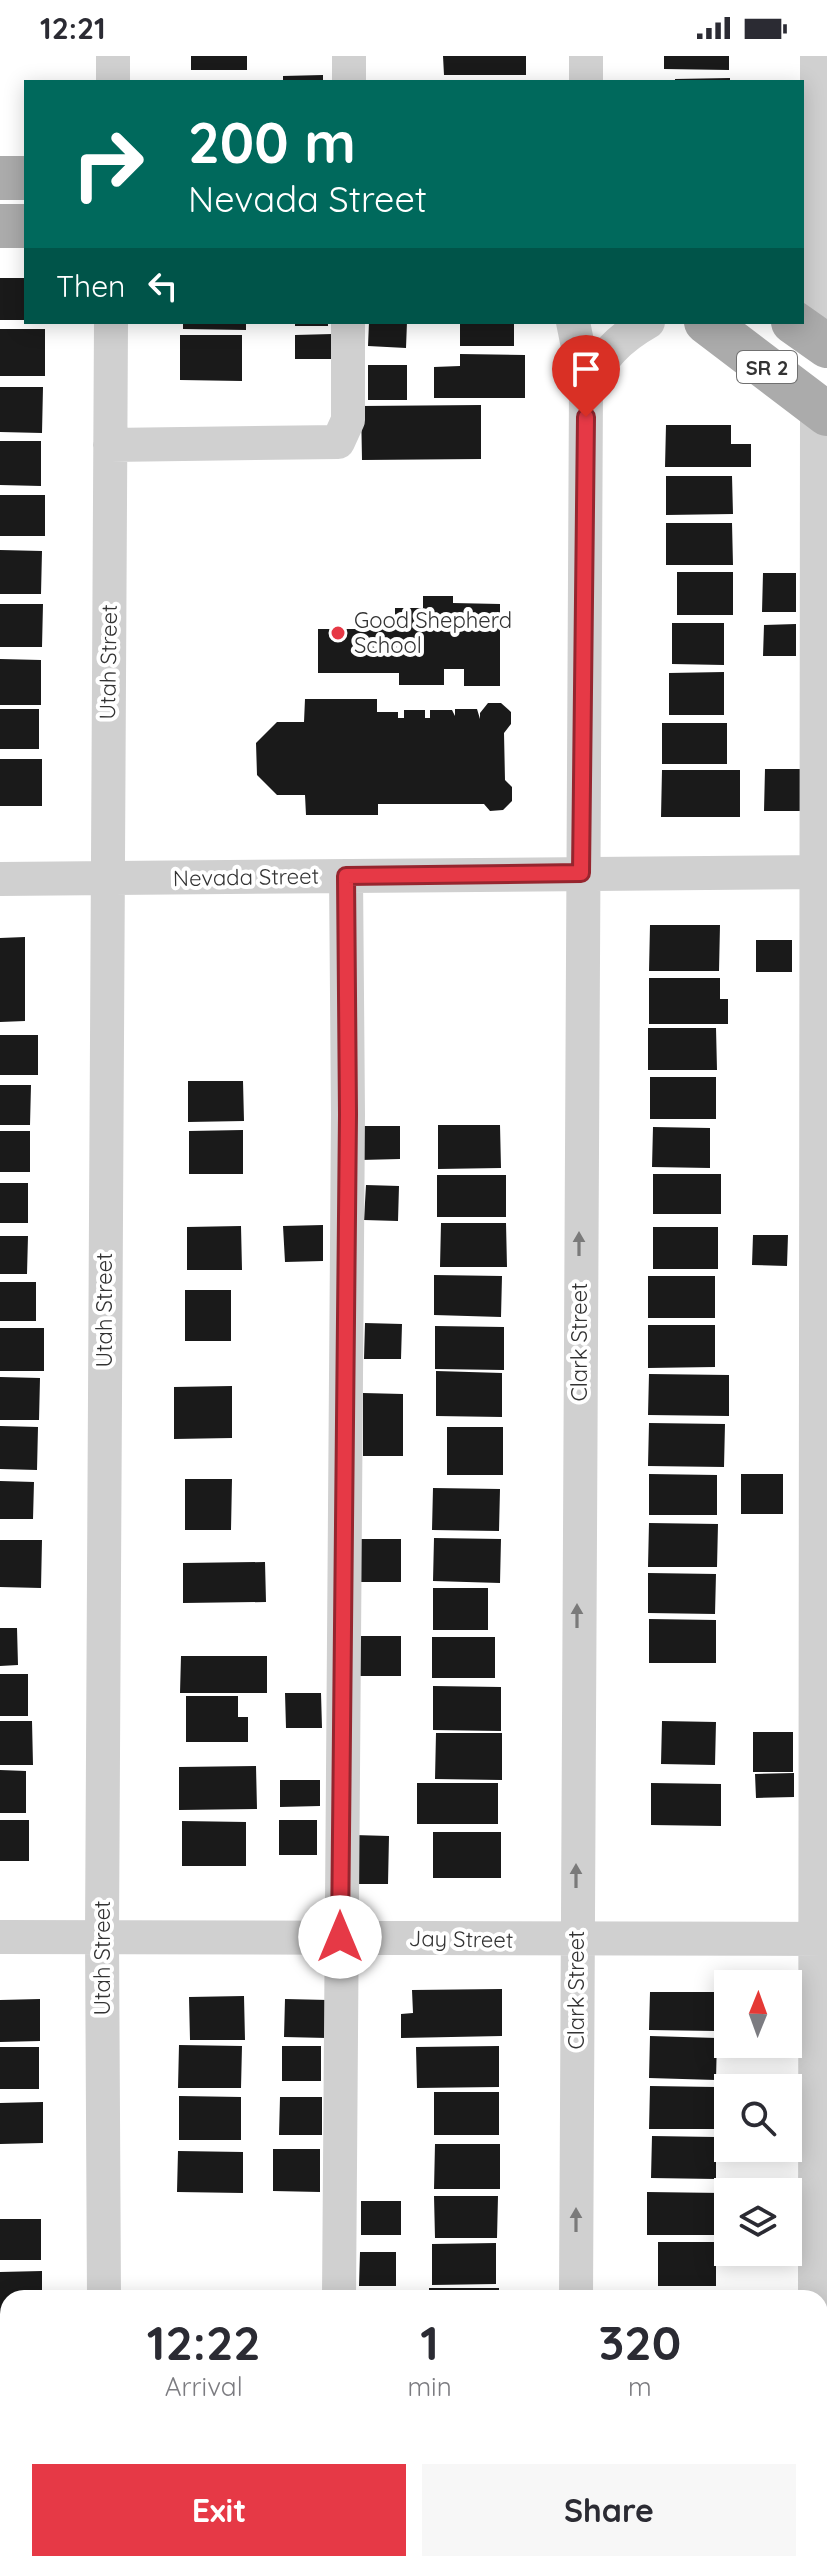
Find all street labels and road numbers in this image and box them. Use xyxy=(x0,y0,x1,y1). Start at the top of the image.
road number: SR 2 xyxy=(737,351,797,383)
street label: Utah Street xyxy=(93,604,123,720)
street label: Nevada Street xyxy=(173,862,319,892)
street label: Utah Street xyxy=(90,1252,118,1368)
street label: Clark Street xyxy=(565,1282,593,1402)
street label: Utah Street xyxy=(88,1900,116,2016)
street label: Jay Street xyxy=(408,1924,514,1954)
street label: Clark Street xyxy=(562,1930,590,2050)

